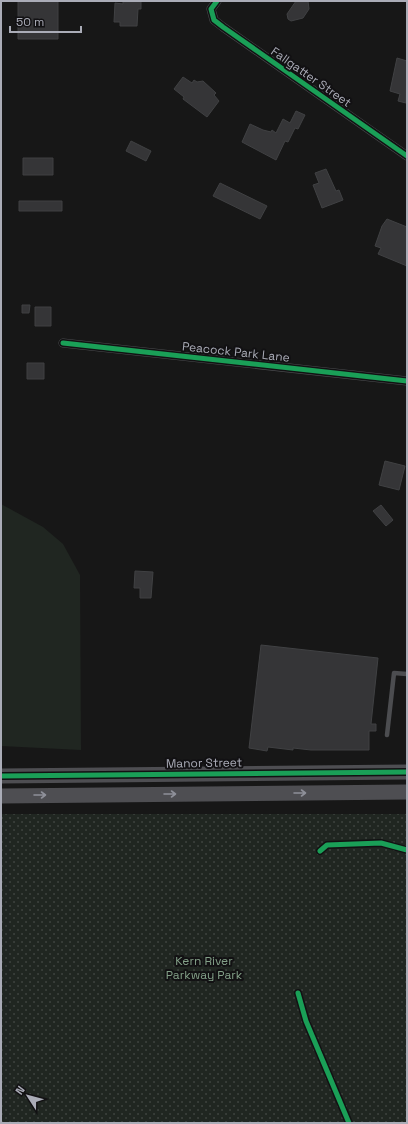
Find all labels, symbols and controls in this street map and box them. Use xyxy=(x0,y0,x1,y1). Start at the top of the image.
scale bar xyxy=(10,8,81,34)
text: 50 m xyxy=(16,14,44,30)
street label: Fallgatter Street xyxy=(268,43,354,111)
street label: Peacock Park Lane xyxy=(181,338,291,366)
street label: Manor Street xyxy=(166,754,242,772)
one-way arrow xyxy=(293,789,306,797)
one-way arrow xyxy=(163,790,176,798)
one-way arrow xyxy=(33,791,46,799)
park label: Kern River Parkway Park xyxy=(166,953,243,983)
north arrow xyxy=(8,1076,48,1116)
text: N xyxy=(12,1083,28,1097)

